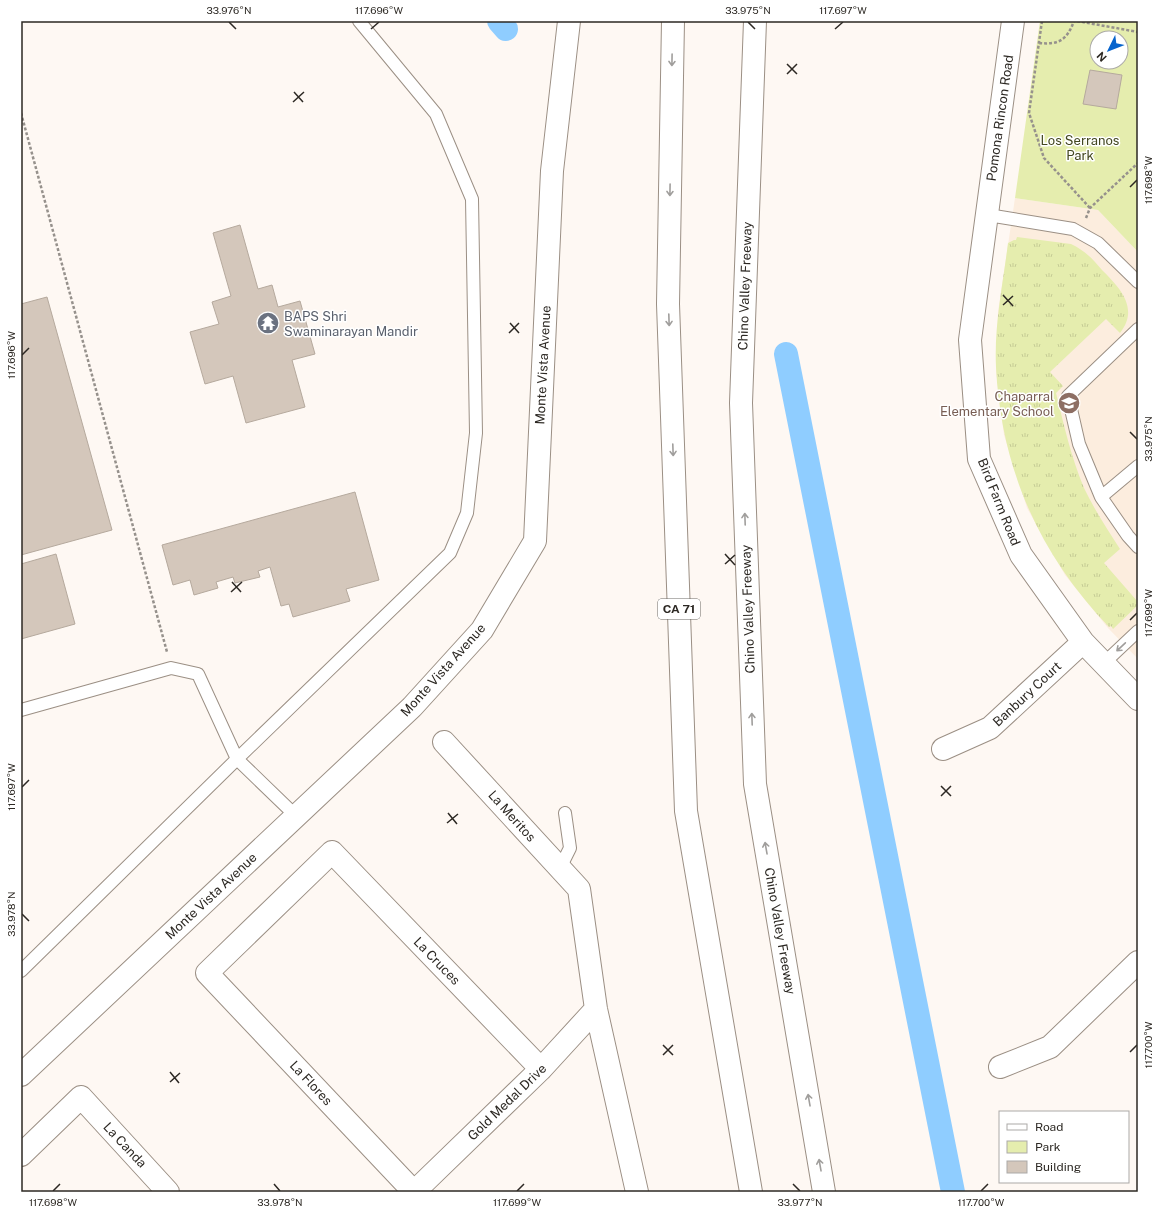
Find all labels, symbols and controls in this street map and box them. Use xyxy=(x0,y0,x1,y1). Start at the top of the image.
text: 33.976°N xyxy=(206,4,252,16)
text: 117.696°W xyxy=(355,4,403,16)
text: 33.975°N xyxy=(725,4,771,16)
text: 117.697°W xyxy=(819,4,867,16)
north arrow xyxy=(1089,30,1129,70)
text: N xyxy=(1094,50,1109,64)
one-way arrow xyxy=(668,53,676,66)
street label: Pomona Rincon Road xyxy=(984,54,1016,182)
park label: Los Serranos Park xyxy=(1041,133,1119,163)
text: 117.698°W xyxy=(1142,155,1154,204)
one-way arrow xyxy=(666,183,674,196)
street label: Chino Valley Freeway xyxy=(735,221,755,351)
street label: Monte Vista Avenue xyxy=(532,305,554,425)
place label: BAPS Shri Swaminarayan Mandir xyxy=(284,309,418,339)
temple icon: BAPS Shri Swaminarayan Mandir xyxy=(255,310,281,336)
one-way arrow xyxy=(665,313,672,326)
text: 117.696°W xyxy=(5,331,17,379)
place label: Chaparral Elementary School xyxy=(940,389,1054,419)
school or university icon: Chaparral Elementary School xyxy=(1056,390,1082,416)
text: 33.975°N xyxy=(1142,416,1154,462)
one-way arrow xyxy=(670,443,677,456)
street label: Bird Farm Road xyxy=(975,456,1023,548)
one-way arrow xyxy=(741,513,749,526)
street label: Chino Valley Freeway xyxy=(738,544,758,674)
text: 117.699°W xyxy=(1142,589,1154,637)
road number: CA 71 xyxy=(658,599,700,619)
street label: Monte Vista Avenue xyxy=(397,621,489,719)
one-way arrow xyxy=(1116,642,1126,652)
street label: Banbury Court xyxy=(990,659,1064,729)
one-way arrow xyxy=(749,713,756,726)
text: 117.697°W xyxy=(5,763,17,811)
street label: La Meritos xyxy=(485,787,539,845)
one-way arrow xyxy=(761,842,769,855)
street label: Monte Vista Avenue xyxy=(162,850,260,942)
street label: Chino Valley Freeway xyxy=(761,866,799,996)
text: 33.978°N xyxy=(5,891,17,937)
street label: La Cruces xyxy=(411,934,463,988)
text: 117.700°W xyxy=(1142,1021,1154,1068)
street label: La Flores xyxy=(287,1058,335,1108)
street label: Gold Medal Drive xyxy=(465,1061,549,1143)
one-way arrow xyxy=(805,1094,813,1107)
legend xyxy=(999,1111,1129,1183)
street label: La Canda xyxy=(100,1119,150,1171)
text: Road xyxy=(1035,1120,1063,1134)
text: Park xyxy=(1035,1140,1061,1154)
one-way arrow xyxy=(816,1159,824,1172)
text: Building xyxy=(1035,1160,1081,1174)
text: 117.698°W xyxy=(29,1196,78,1208)
text: 33.978°N xyxy=(257,1196,303,1208)
text: 117.699°W xyxy=(493,1196,541,1208)
text: 33.977°N xyxy=(777,1196,823,1208)
text: 117.700°W xyxy=(958,1196,1005,1208)

